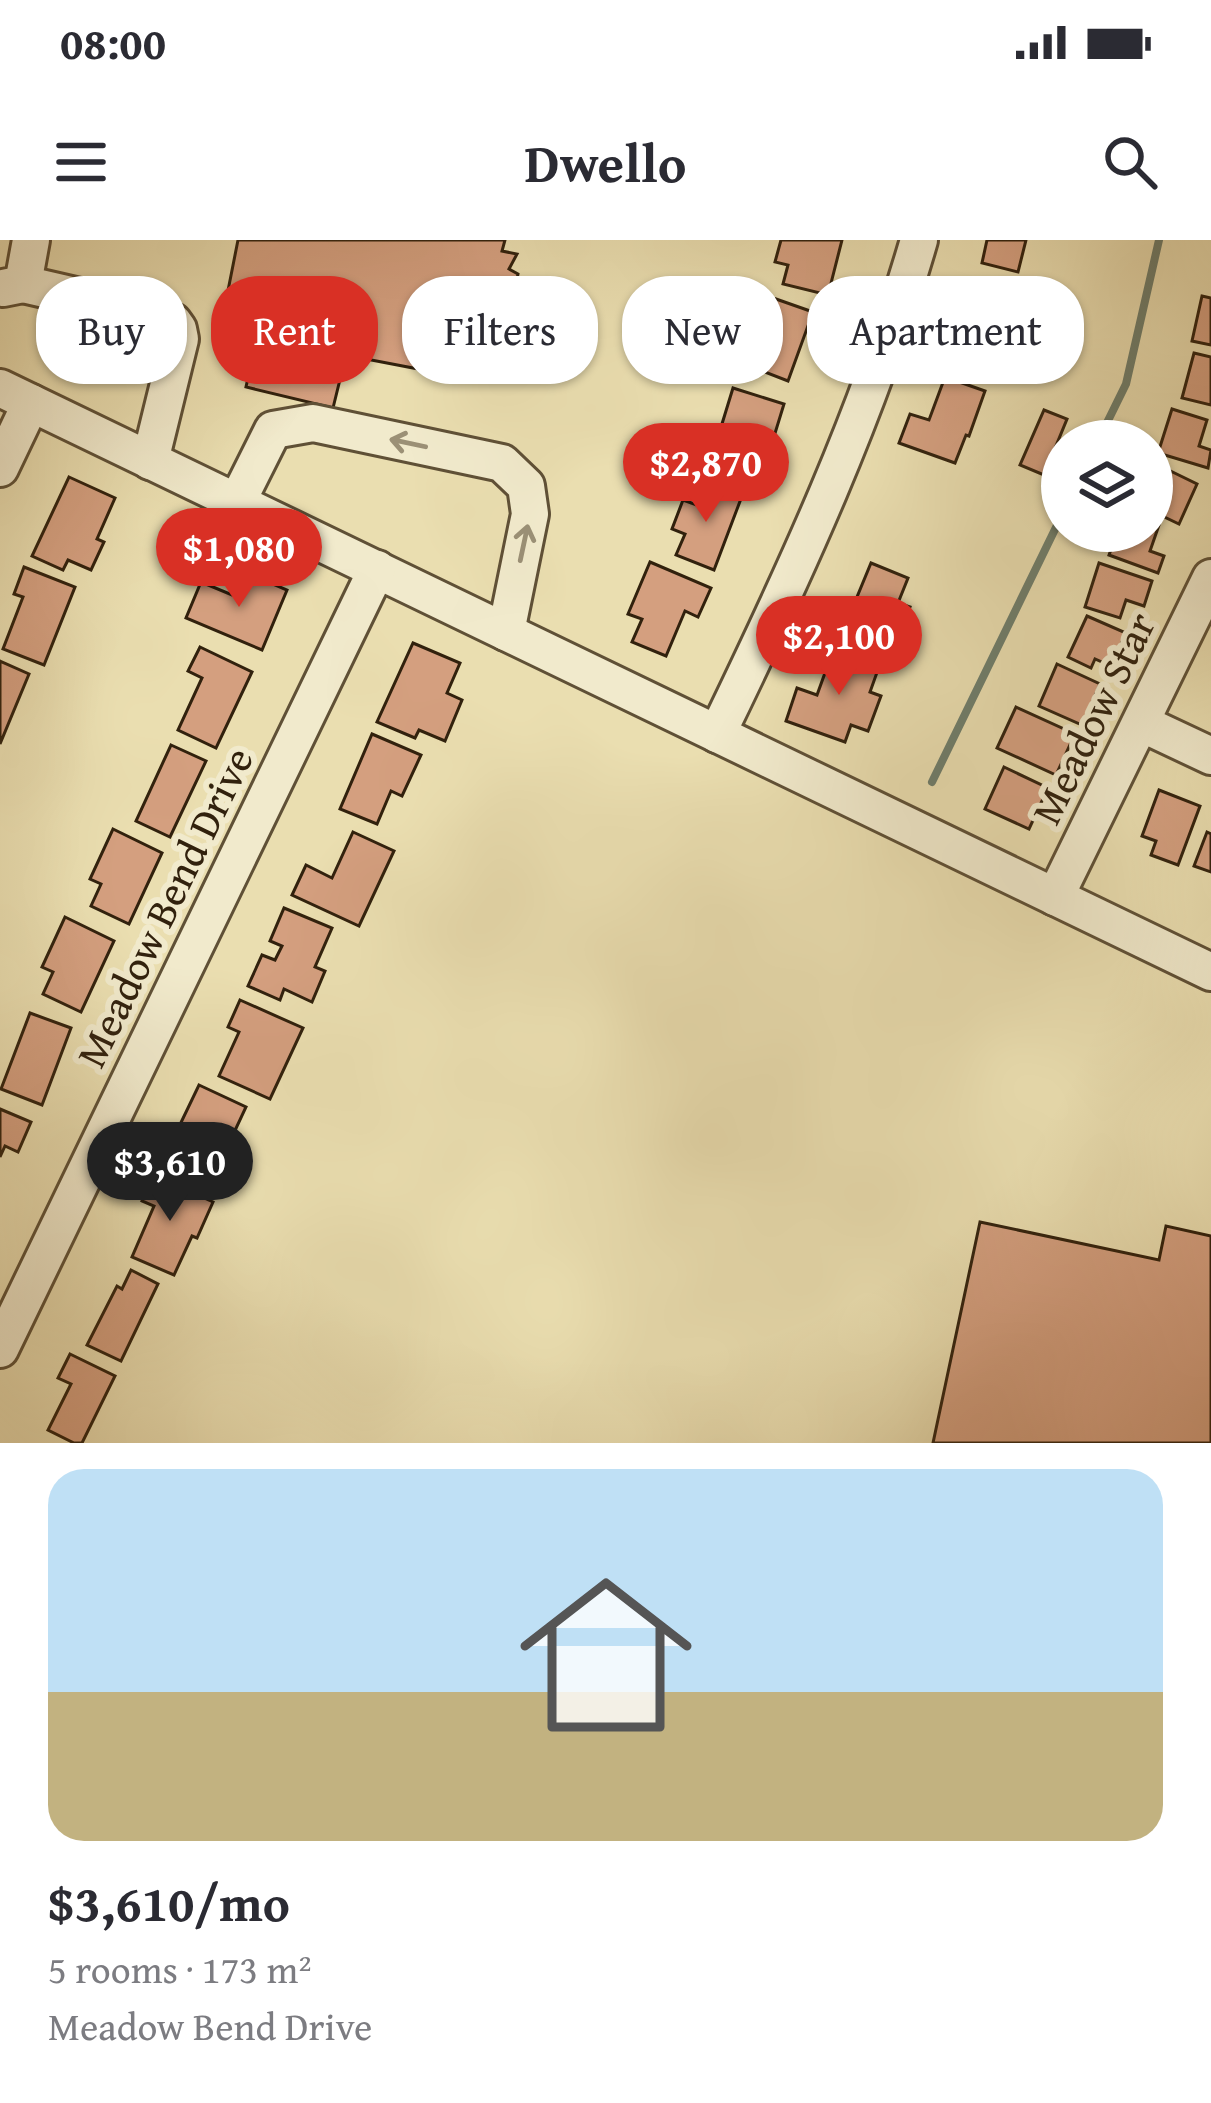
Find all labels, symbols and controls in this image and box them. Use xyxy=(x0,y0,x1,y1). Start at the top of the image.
text: 08:00 xyxy=(60,10,166,75)
text: Dwello xyxy=(525,123,686,202)
icon: menu xyxy=(48,129,114,195)
icon: search xyxy=(1097,129,1163,195)
chip: Buy xyxy=(36,276,187,384)
chip: Rent xyxy=(211,276,378,384)
chip: Filters xyxy=(402,276,598,384)
chip: New xyxy=(622,276,783,384)
chip: Apartment xyxy=(807,276,1084,384)
map controls xyxy=(1041,420,1173,552)
button: layers xyxy=(1041,420,1173,552)
pin: $2,870 xyxy=(608,423,804,525)
one-way arrow xyxy=(389,430,427,453)
text: $2,870 xyxy=(650,433,762,490)
pin: $1,080 xyxy=(141,508,337,610)
text: $1,080 xyxy=(183,518,295,575)
one-way arrow xyxy=(514,524,537,562)
pin: $2,100 xyxy=(741,596,937,698)
street label: Meadow Star xyxy=(1015,602,1170,834)
text: $2,100 xyxy=(783,606,895,663)
street label: Meadow Bend Drive xyxy=(60,736,268,1077)
pin: $3,610 xyxy=(72,1122,268,1224)
text: $3,610 xyxy=(114,1132,226,1189)
icon: home xyxy=(498,1547,714,1763)
text: $3,610/mo xyxy=(48,1865,290,1940)
text: 5 rooms · 173 m² xyxy=(48,1940,312,1997)
text: Meadow Bend Drive xyxy=(48,1997,372,2054)

